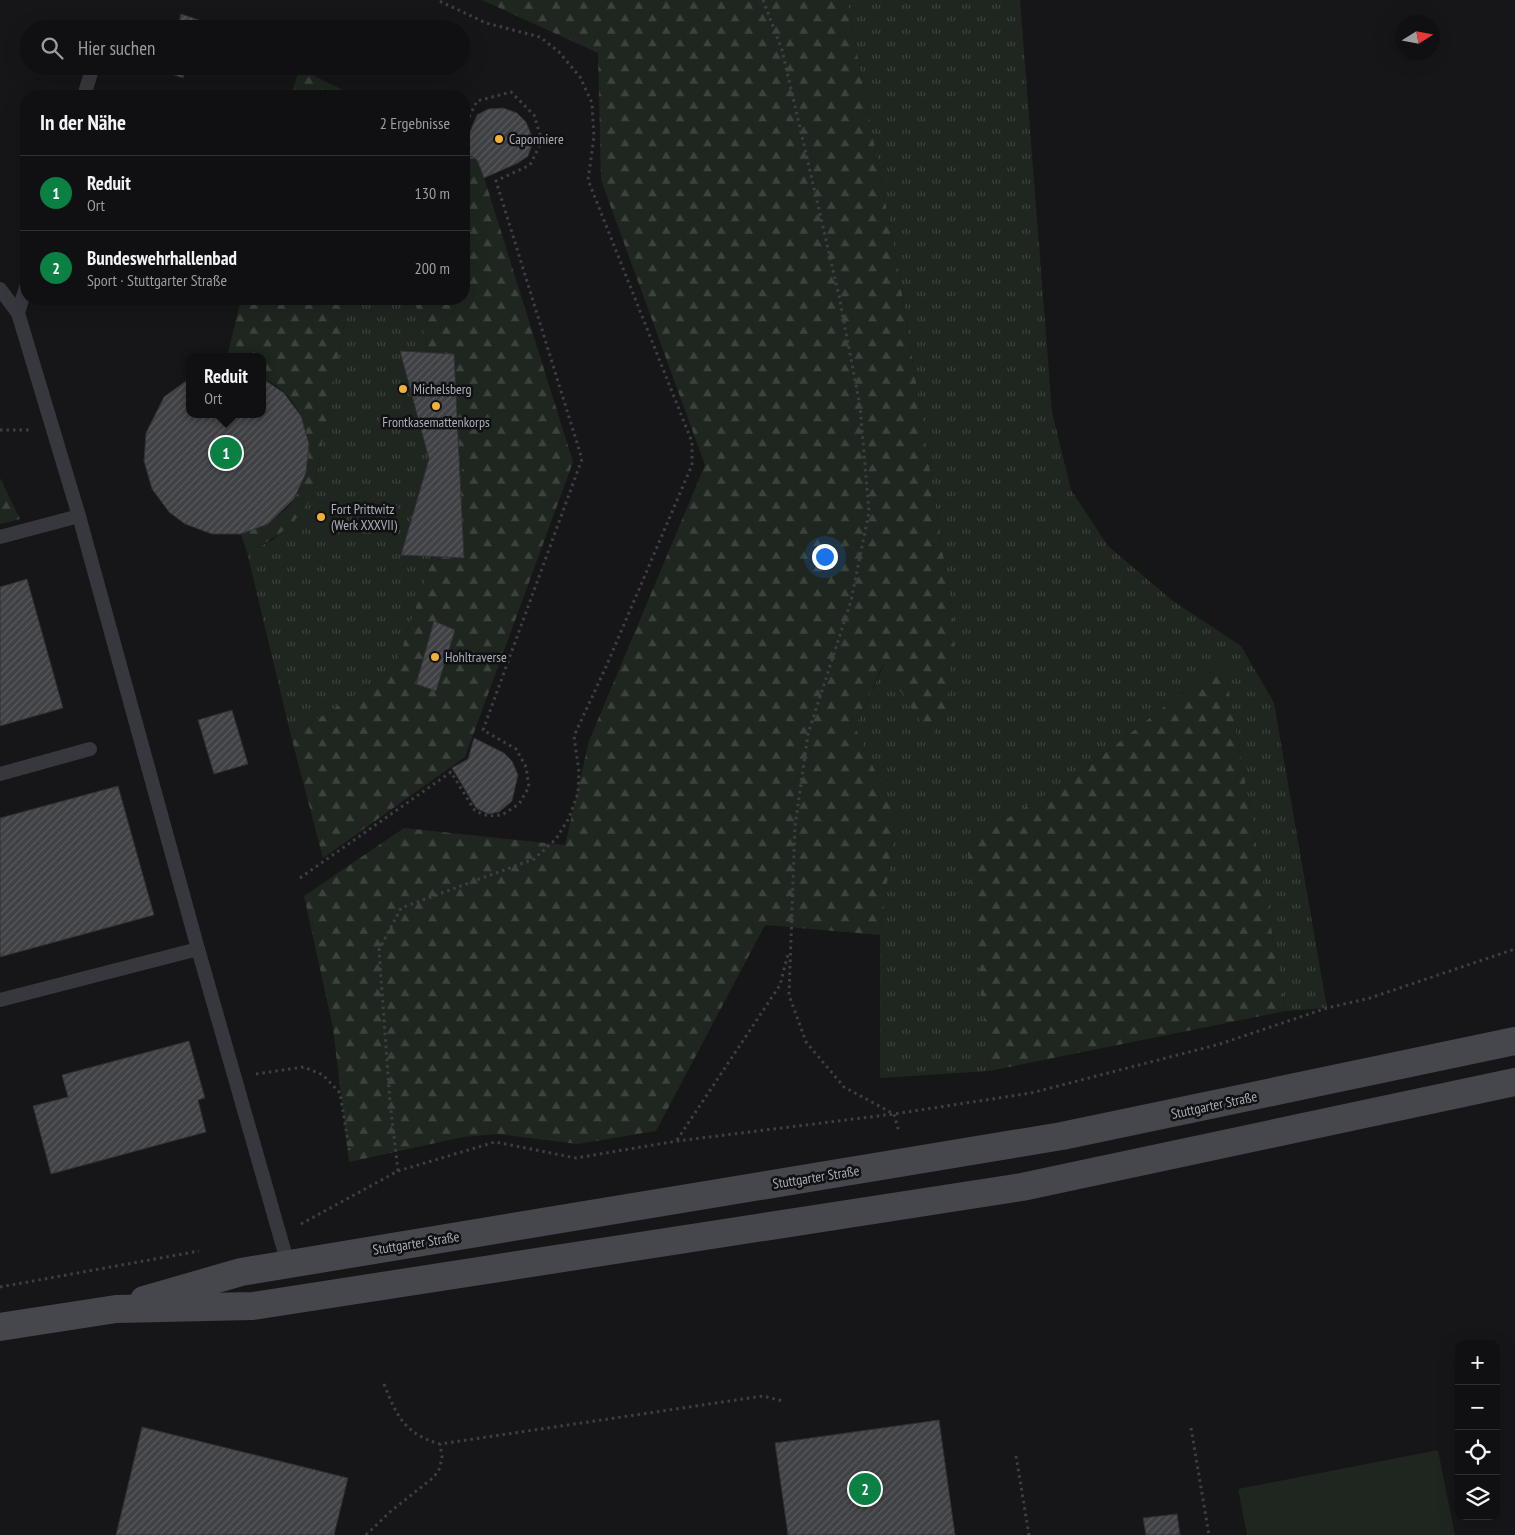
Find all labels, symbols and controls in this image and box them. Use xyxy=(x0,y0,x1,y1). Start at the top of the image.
north arrow xyxy=(1395,15,1440,60)
search box xyxy=(20,20,470,75)
icon: search xyxy=(38,34,66,62)
text: Hier suchen xyxy=(78,36,155,60)
text: In der Nähe xyxy=(40,109,126,136)
text: 2 Ergebnisse xyxy=(380,113,450,133)
place label: Caponniere xyxy=(509,130,564,148)
marker: Caponniere xyxy=(493,133,505,145)
text: Reduit xyxy=(87,171,131,195)
text: 1 xyxy=(52,183,60,203)
text: 130 m xyxy=(415,183,450,203)
text: Ort xyxy=(87,195,105,215)
text: Bundeswehrhallenbad xyxy=(87,246,237,270)
text: 2 xyxy=(52,258,60,278)
text: 200 m xyxy=(415,258,450,278)
text: Sport · Stuttgarter Straße xyxy=(87,270,227,290)
popup xyxy=(186,353,266,418)
text: Reduit xyxy=(204,364,248,388)
place label: Michelsberg xyxy=(413,380,472,398)
marker: Michelsberg xyxy=(397,383,409,395)
text: Ort xyxy=(204,388,222,408)
marker: Frontkasemattenkorps xyxy=(430,400,442,412)
place label: Frontkasemattenkorps xyxy=(382,413,490,431)
pin: 1 xyxy=(210,434,242,472)
place label: Fort Prittwitz (Werk XXXVII) xyxy=(331,500,398,534)
marker: Fort Prittwitz (Werk XXXVII) xyxy=(315,511,327,523)
your location xyxy=(812,544,838,570)
place label: Hohltraverse xyxy=(445,648,507,666)
marker: Hohltraverse xyxy=(429,651,441,663)
street label: Stuttgarter Straße xyxy=(1169,1087,1259,1123)
street label: Stuttgarter Straße xyxy=(771,1161,861,1193)
street label: Stuttgarter Straße xyxy=(371,1227,461,1259)
map controls xyxy=(1455,1340,1500,1520)
button: + xyxy=(1455,1340,1500,1385)
button: − xyxy=(1455,1385,1500,1430)
button: locate xyxy=(1455,1430,1500,1475)
pin: 2 xyxy=(849,1470,881,1508)
button: layers xyxy=(1455,1475,1500,1520)

